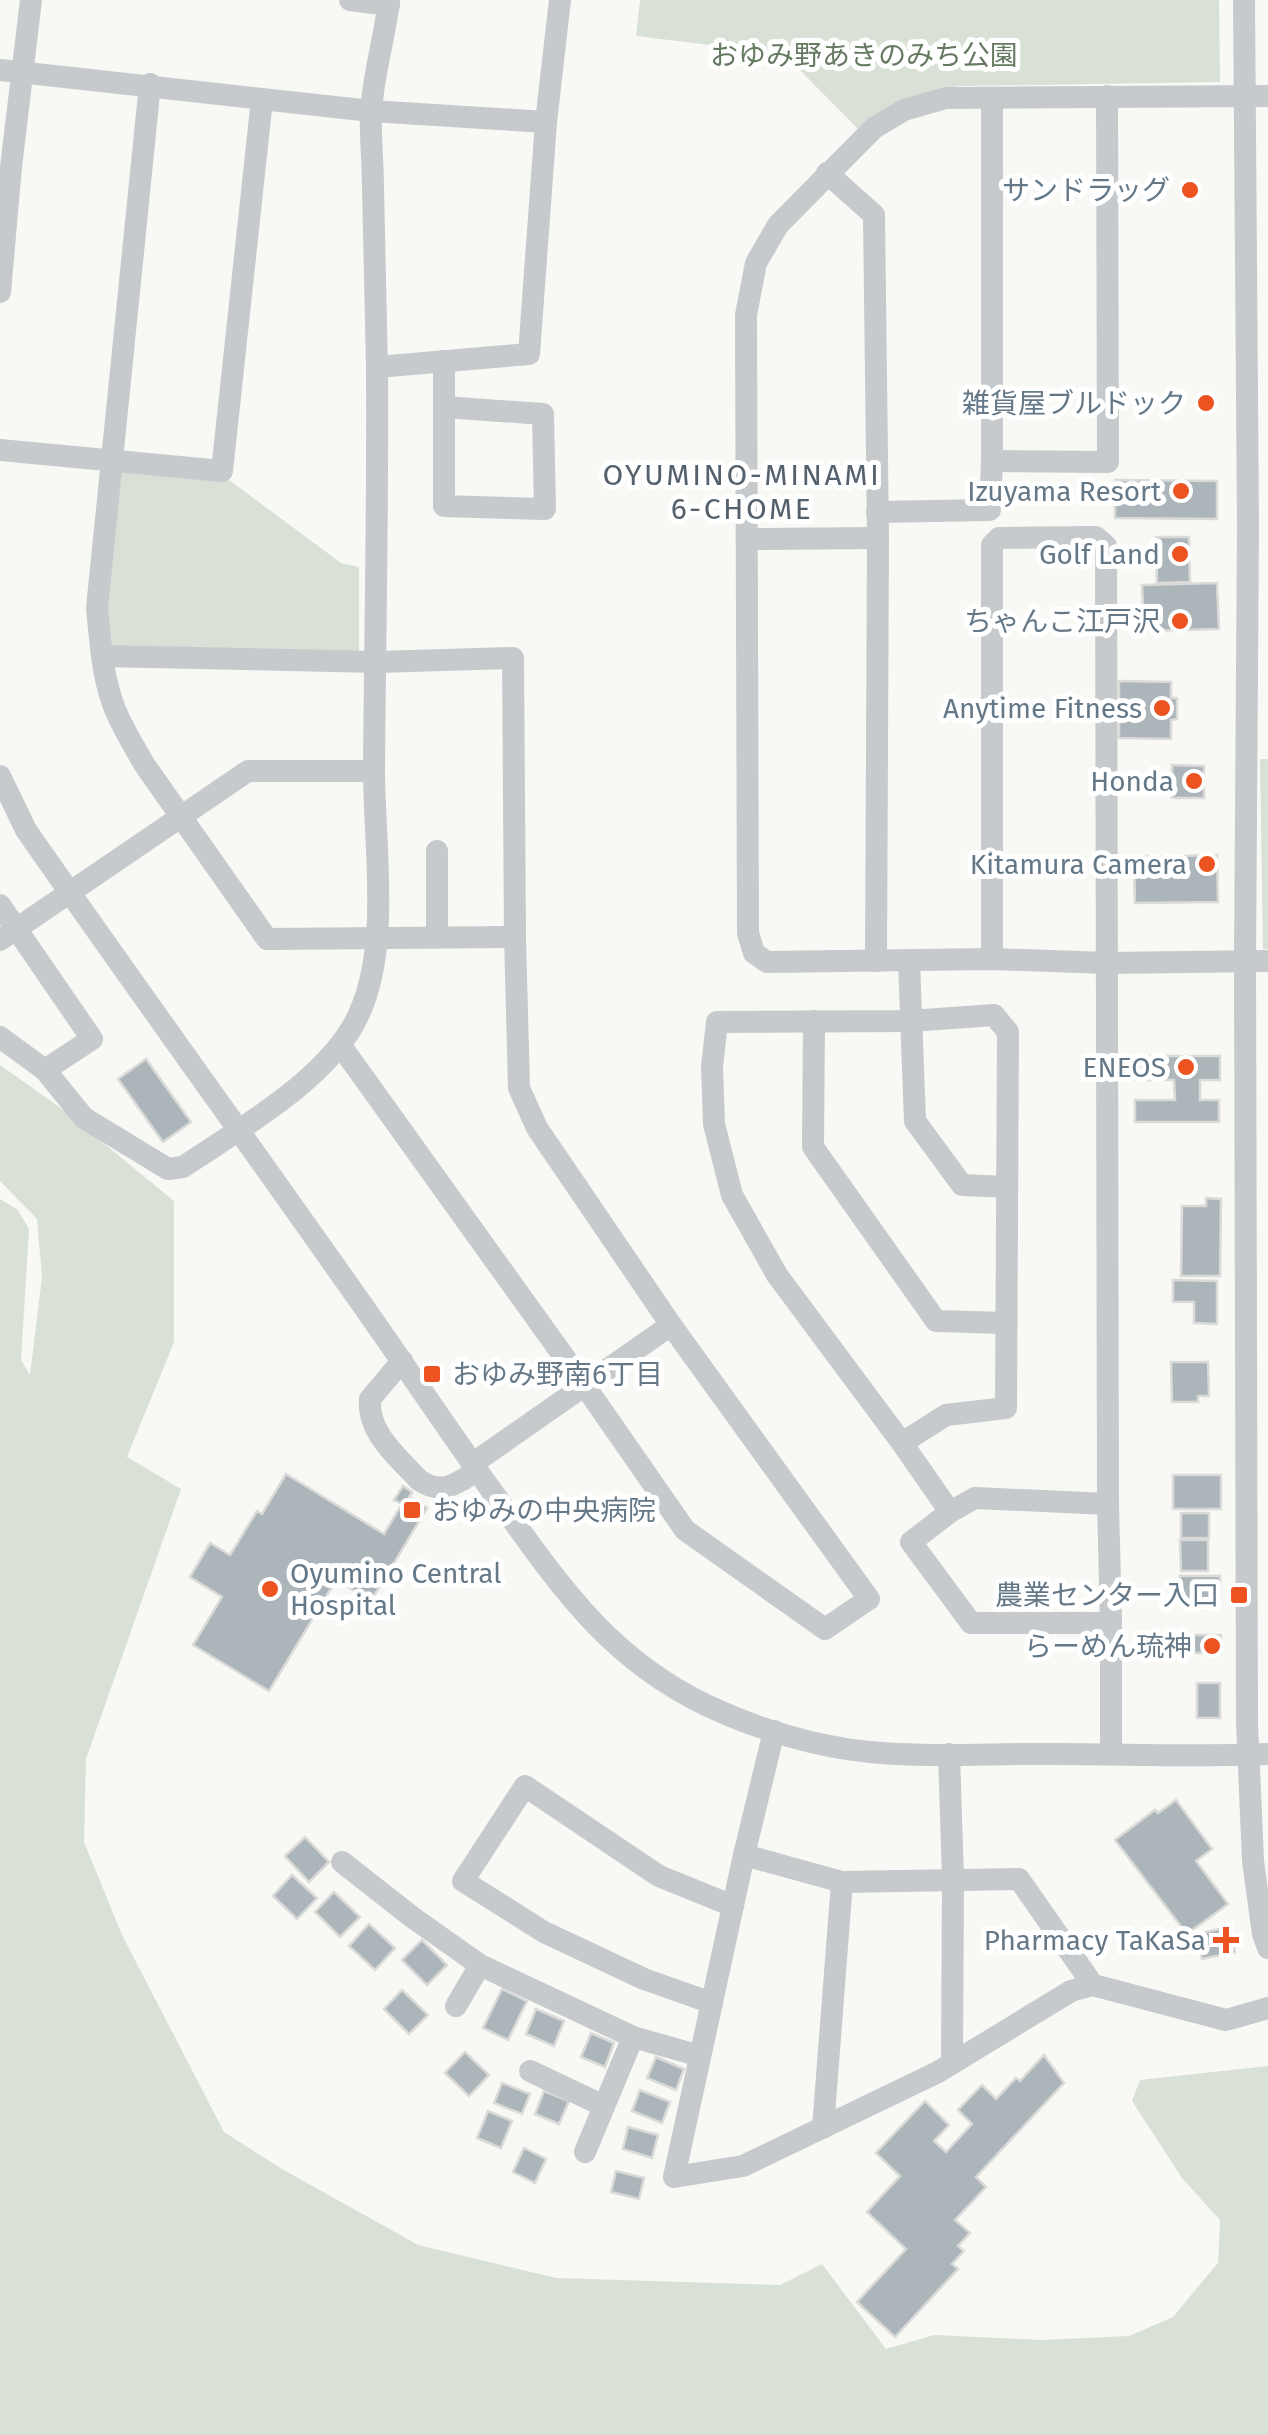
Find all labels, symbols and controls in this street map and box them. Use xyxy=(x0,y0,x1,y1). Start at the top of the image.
park label: おゆみ野あきのみち公園 xyxy=(710,39,1018,72)
place label: サンドラッグ xyxy=(1002,174,1170,207)
marker: サンドラッグ xyxy=(1179,179,1201,201)
place label: 雑貨屋ブルドック xyxy=(962,387,1186,420)
marker: 雑貨屋ブルドック xyxy=(1195,392,1217,414)
district label: OYUMINO-MINAMI 6-CHOME xyxy=(603,457,881,527)
place label: Izuyama Resort xyxy=(967,475,1162,508)
marker: Izuyama Resort xyxy=(1170,480,1192,502)
place label: Golf Land xyxy=(1039,538,1160,571)
marker: Golf Land xyxy=(1169,543,1191,565)
place label: ちゃんこ江戸沢 xyxy=(964,605,1160,638)
marker: ちゃんこ江戸沢 xyxy=(1169,610,1191,632)
place label: Anytime Fitness xyxy=(943,692,1142,725)
marker: Anytime Fitness xyxy=(1151,697,1173,719)
place label: Honda xyxy=(1090,765,1174,798)
marker: Honda xyxy=(1183,770,1205,792)
place label: Kitamura Camera xyxy=(970,848,1187,881)
marker: Kitamura Camera xyxy=(1196,853,1218,875)
place label: ENEOS xyxy=(1083,1051,1166,1084)
marker: ENEOS xyxy=(1175,1056,1197,1078)
place label: おゆみ野南6丁目 xyxy=(452,1358,663,1391)
marker: おゆみ野南6丁目 xyxy=(421,1363,443,1385)
place label: おゆみの中央病院 xyxy=(432,1494,656,1527)
marker: おゆみの中央病院 xyxy=(401,1499,423,1521)
place label: Oyumino Central Hospital xyxy=(290,1557,501,1622)
marker: Oyumino Central Hospital xyxy=(259,1578,281,1600)
place label: 農業センター入口 xyxy=(995,1579,1219,1612)
marker: 農業センター入口 xyxy=(1228,1584,1250,1606)
place label: らーめん琉神 xyxy=(1024,1630,1192,1663)
marker: らーめん琉神 xyxy=(1201,1635,1223,1657)
place label: Pharmacy TaKaSa xyxy=(984,1924,1206,1957)
marker: Pharmacy TaKaSa xyxy=(1215,1929,1237,1951)

